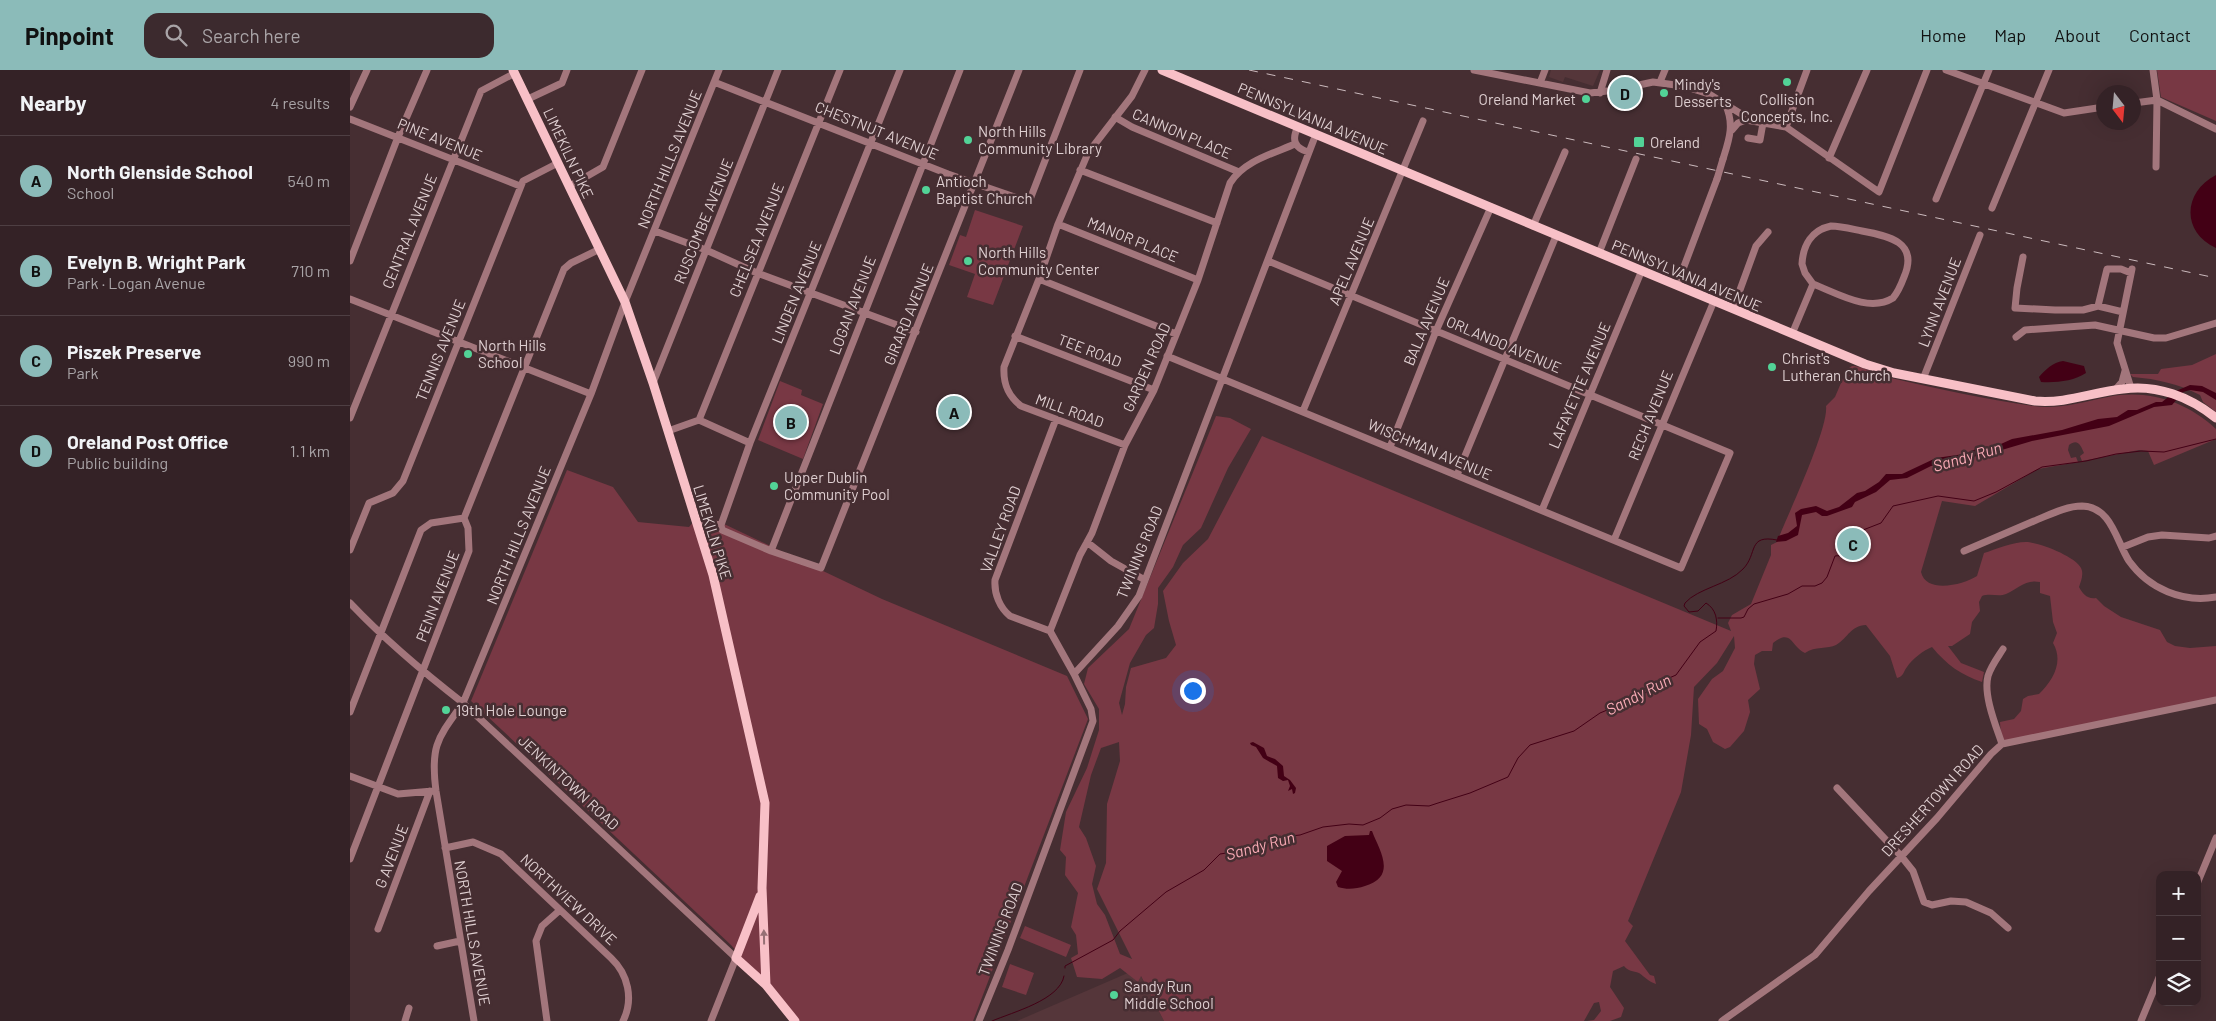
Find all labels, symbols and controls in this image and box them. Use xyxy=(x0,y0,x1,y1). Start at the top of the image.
search box xyxy=(144,13,494,58)
text: Pinpoint xyxy=(25,21,114,50)
icon: search xyxy=(162,21,190,49)
text: Search here xyxy=(202,24,301,47)
text: Home xyxy=(1920,24,1966,46)
text: Map xyxy=(1994,24,2026,46)
text: About xyxy=(2054,24,2101,46)
text: Contact xyxy=(2129,24,2191,46)
pin: D xyxy=(1609,74,1641,112)
place label: Mindy's Desserts xyxy=(1674,75,1732,110)
marker: Collision Concepts, Inc. xyxy=(1781,76,1793,88)
street label: PENNSYLVANIA AVENUE xyxy=(1235,78,1391,158)
north arrow xyxy=(2096,85,2141,130)
street label: NORTH HILLS AVENUE xyxy=(633,87,705,231)
marker: Mindy's Desserts xyxy=(1658,87,1670,99)
text: Nearby xyxy=(20,90,86,115)
place label: Oreland Market xyxy=(1479,90,1576,108)
place label: Collision Concepts, Inc. xyxy=(1741,90,1833,125)
text: 4 results xyxy=(270,93,330,112)
marker: Oreland Market xyxy=(1580,93,1592,105)
street label: CHESTNUT AVENUE xyxy=(813,97,941,163)
street label: CANNON PLACE xyxy=(1130,104,1234,162)
street label: LIMEKILN PIKE xyxy=(540,105,598,201)
street label: PINE AVENUE xyxy=(395,114,485,164)
place label: North Hills Community Library xyxy=(978,122,1102,157)
place label: Oreland xyxy=(1650,133,1700,151)
marker: North Hills Community Library xyxy=(962,134,974,146)
marker: Oreland xyxy=(1632,135,1646,149)
street label: RUSCOMBE AVENUE xyxy=(670,156,736,286)
text: North Glenside School xyxy=(67,160,253,183)
text: A xyxy=(31,171,41,190)
text: 540 m xyxy=(287,171,330,190)
street label: CENTRAL AVENUE xyxy=(378,171,440,291)
place label: Antioch Baptist Church xyxy=(936,172,1033,207)
street label: CHELSEA AVENUE xyxy=(725,180,787,300)
text: School xyxy=(67,183,114,202)
marker: Antioch Baptist Church xyxy=(920,184,932,196)
street label: MANOR PLACE xyxy=(1085,213,1181,265)
street label: APEL AVENUE xyxy=(1324,214,1378,308)
street label: PENNSYLVANIA AVENUE xyxy=(1609,235,1765,315)
street label: LINDEN AVENUE xyxy=(767,238,825,346)
place label: North Hills Community Center xyxy=(978,243,1100,278)
text: Evelyn B. Wright Park xyxy=(67,250,246,273)
street label: LOGAN AVENUE xyxy=(825,253,879,357)
marker: North Hills Community Center xyxy=(962,255,974,267)
street label: LYNN AVENUE xyxy=(1914,255,1964,349)
street label: GIRARD AVENUE xyxy=(879,260,937,368)
text: B xyxy=(31,261,41,280)
text: 710 m xyxy=(291,261,330,280)
text: Park · Logan Avenue xyxy=(67,273,205,292)
street label: BALA AVENUE xyxy=(1399,274,1453,368)
street label: TENNIS AVENUE xyxy=(411,296,469,404)
street label: ORLANDO AVENUE xyxy=(1444,312,1564,376)
street label: LAFAYETTE AVENUE xyxy=(1544,319,1614,451)
street label: GARDEN ROAD xyxy=(1118,320,1174,414)
street label: TEE ROAD xyxy=(1056,330,1124,370)
place label: North Hills School xyxy=(478,336,546,371)
text: Piszek Preserve xyxy=(67,340,201,363)
marker: North Hills School xyxy=(462,348,474,360)
place label: Christ's Lutheran Church xyxy=(1782,349,1891,384)
text: C xyxy=(31,351,41,370)
text: 990 m xyxy=(288,351,330,370)
marker: Christ's Lutheran Church xyxy=(1766,361,1778,373)
text: Park xyxy=(67,363,98,382)
street label: RECH AVENUE xyxy=(1624,367,1676,463)
street label: MILL ROAD xyxy=(1033,389,1107,431)
pin: A xyxy=(938,393,970,431)
pin: B xyxy=(775,403,807,441)
street label: WISCHMAN AVENUE xyxy=(1365,415,1495,483)
text: Oreland Post Office xyxy=(67,430,228,453)
water label: Sandy Run xyxy=(1930,437,2004,475)
text: D xyxy=(31,441,41,460)
text: 1.1 km xyxy=(290,441,330,460)
text: Public building xyxy=(67,453,168,472)
street label: NORTH HILLS AVENUE xyxy=(482,463,554,607)
place label: Upper Dublin Community Pool xyxy=(784,468,890,503)
marker: Upper Dublin Community Pool xyxy=(768,480,780,492)
street label: LIMEKILN PIKE xyxy=(690,483,736,581)
street label: VALLEY ROAD xyxy=(976,483,1024,575)
street label: TWINING ROAD xyxy=(1112,503,1166,601)
pin: C xyxy=(1837,525,1869,563)
street label: PENN AVENUE xyxy=(411,548,463,644)
water label: Sandy Run xyxy=(1602,669,1674,719)
your location xyxy=(1180,678,1206,704)
place label: 19th Hole Lounge xyxy=(456,701,567,719)
marker: 19th Hole Lounge xyxy=(440,704,452,716)
street label: JENKINTOWN ROAD xyxy=(515,731,623,833)
street label: DRESHERTOWN ROAD xyxy=(1877,740,1987,860)
street label: G AVENUE xyxy=(371,821,411,891)
water label: Sandy Run xyxy=(1223,827,1297,863)
street label: NORTHVIEW DRIVE xyxy=(517,850,621,948)
street label: NORTH HILLS AVENUE xyxy=(451,859,495,1007)
map controls xyxy=(2156,871,2201,1006)
button: + xyxy=(2156,871,2201,916)
street label: TWINING ROAD xyxy=(974,880,1026,978)
button: − xyxy=(2156,916,2201,961)
one-way arrow xyxy=(760,929,768,945)
button: layers xyxy=(2156,961,2201,1006)
place label: Sandy Run Middle School xyxy=(1124,977,1214,1012)
marker: Sandy Run Middle School xyxy=(1108,989,1120,1001)

